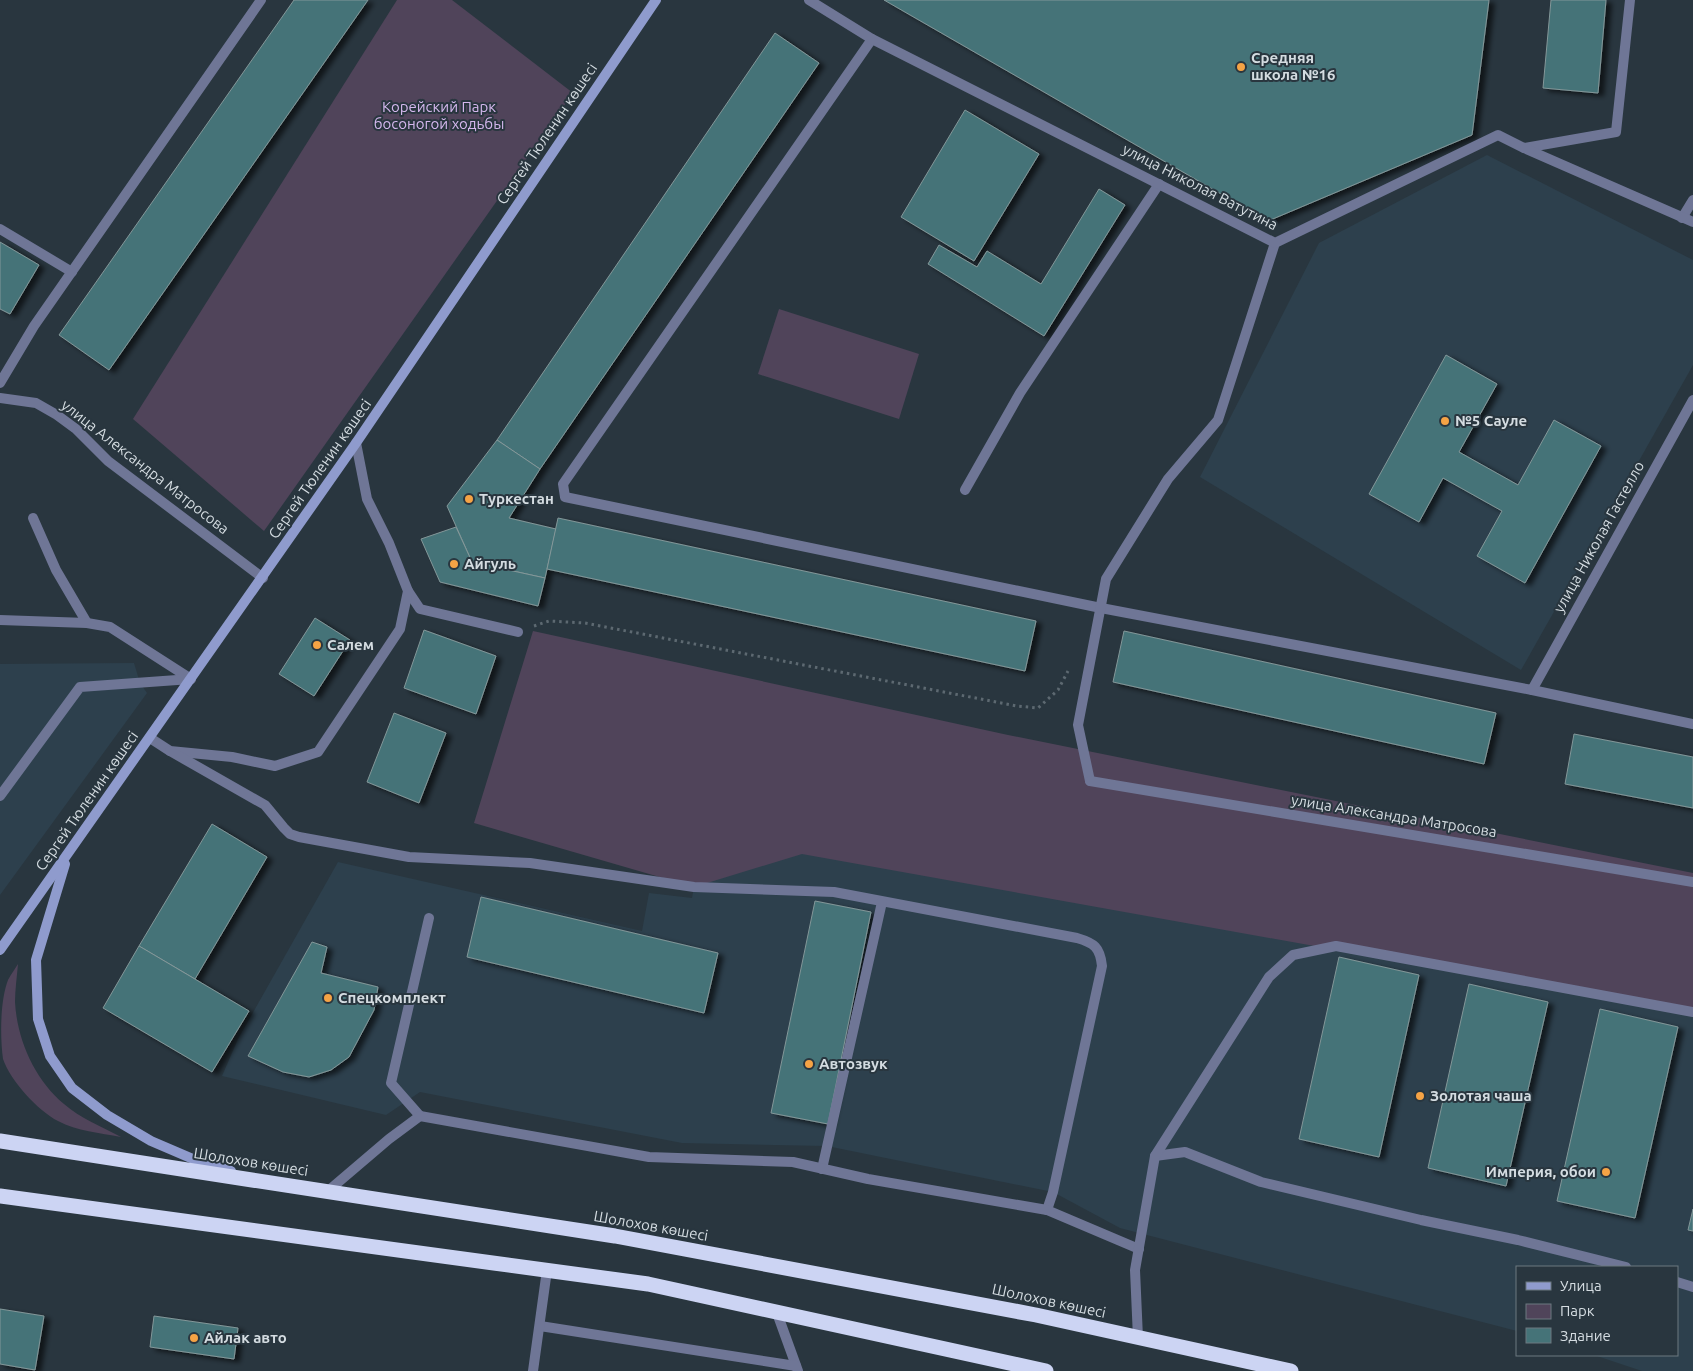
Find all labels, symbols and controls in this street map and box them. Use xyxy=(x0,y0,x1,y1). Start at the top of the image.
place label: Средняя школа №16 xyxy=(1251,49,1335,83)
street label: Сергей Тюленин көшесі xyxy=(493,60,600,207)
marker: Средняя школа №16 xyxy=(1235,61,1247,73)
park label: Корейский Парк босоногой ходьбы xyxy=(374,98,504,132)
street label: улица Николая Ватутина xyxy=(1120,140,1281,233)
street label: улица Александра Матросова xyxy=(58,396,232,537)
street label: Сергей Тюленин көшесі xyxy=(265,396,374,542)
place label: №5 Сауле xyxy=(1455,412,1527,429)
marker: №5 Сауле xyxy=(1439,415,1451,427)
street label: улица Николая Гастелло xyxy=(1550,458,1647,615)
place label: Туркестан xyxy=(479,490,554,507)
marker: Туркестан xyxy=(463,493,475,505)
place label: Айгуль xyxy=(464,555,516,572)
marker: Айгуль xyxy=(448,558,460,570)
place label: Салем xyxy=(327,636,374,653)
marker: Салем xyxy=(311,639,323,651)
street label: Сергей Тюленин көшесі xyxy=(32,728,141,874)
street label: улица Александра Матросова xyxy=(1290,791,1498,840)
place label: Спецкомплект xyxy=(338,989,446,1006)
marker: Спецкомплект xyxy=(322,992,334,1004)
place label: Автозвук xyxy=(819,1055,888,1072)
marker: Автозвук xyxy=(803,1058,815,1070)
place label: Золотая чаша xyxy=(1430,1087,1532,1104)
marker: Золотая чаша xyxy=(1414,1090,1426,1102)
street label: Шолохов көшесі xyxy=(193,1144,310,1179)
place label: Империя, обои xyxy=(1486,1163,1596,1180)
marker: Империя, обои xyxy=(1600,1166,1612,1178)
street label: Шолохов көшесі xyxy=(593,1207,710,1244)
legend xyxy=(1516,1266,1678,1356)
text: Улица xyxy=(1560,1277,1602,1294)
street label: Шолохов көшесі xyxy=(991,1280,1108,1321)
text: Парк xyxy=(1560,1302,1595,1319)
text: Здание xyxy=(1560,1327,1611,1344)
place label: Айлак авто xyxy=(204,1329,287,1346)
marker: Айлак авто xyxy=(188,1332,200,1344)

